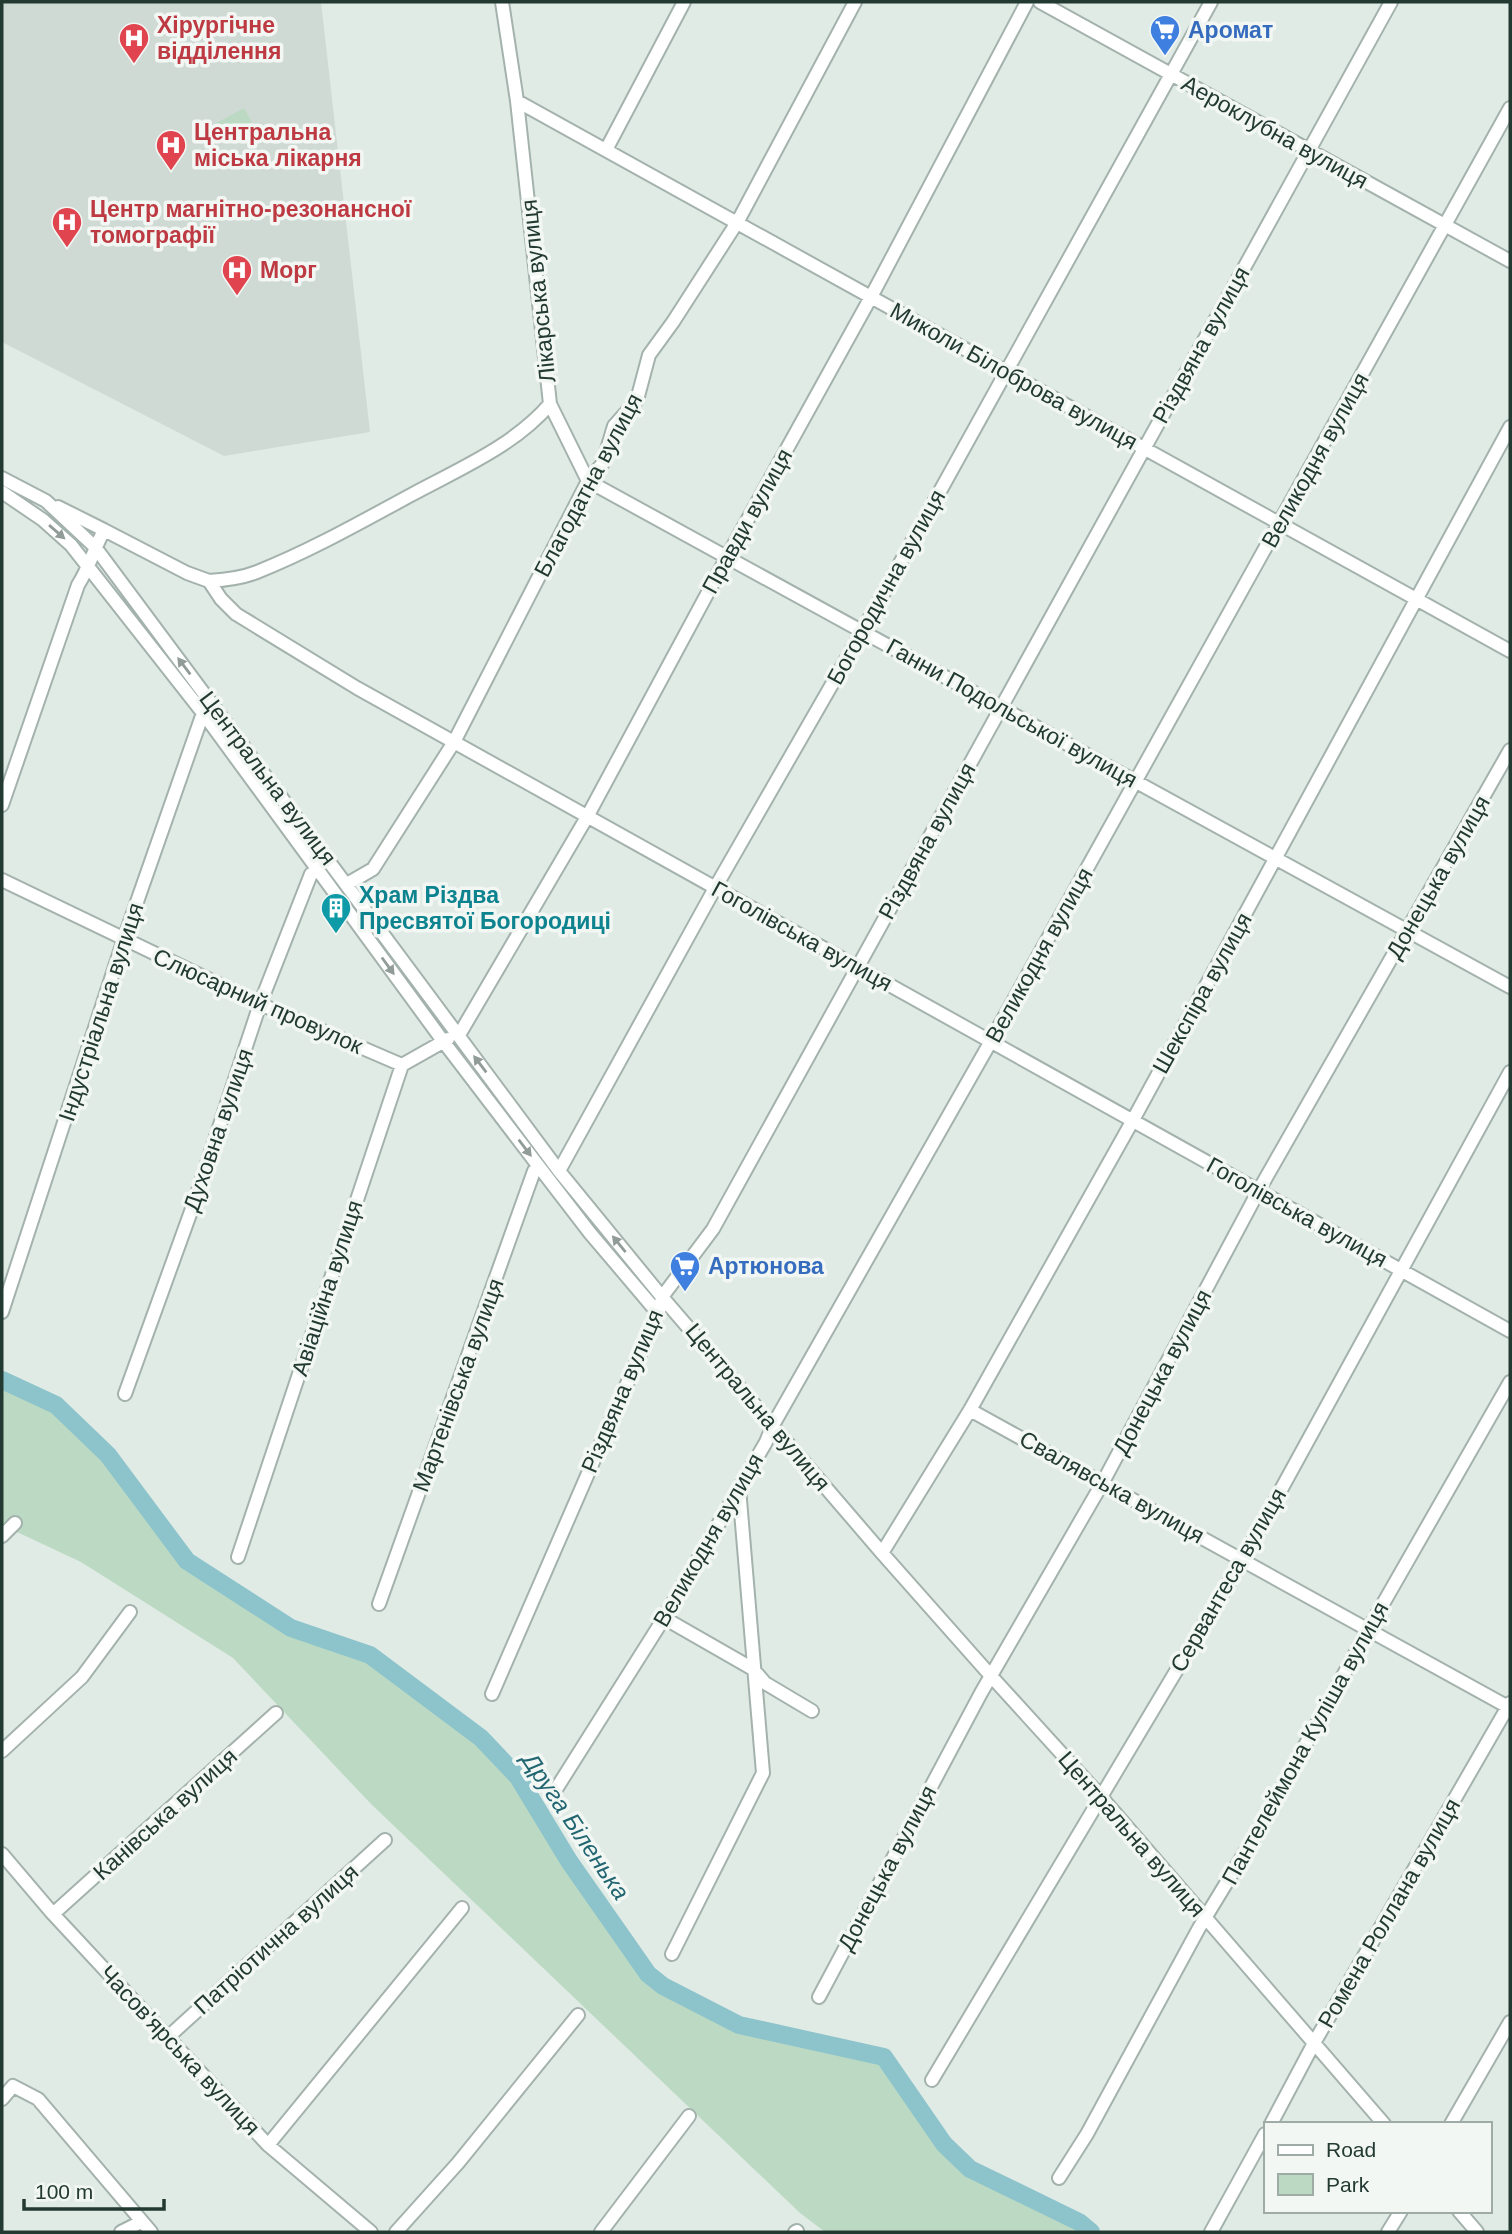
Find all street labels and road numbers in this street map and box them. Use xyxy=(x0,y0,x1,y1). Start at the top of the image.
street label: Аероклубна вулиця xyxy=(1177,70,1373,194)
street label: Лікарська вулиця xyxy=(515,198,561,384)
street label: Різдвяна вулиця xyxy=(1147,262,1255,428)
street label: Миколи Білоброва вулиця xyxy=(886,297,1142,455)
street label: Великодня вулиця xyxy=(1256,368,1374,552)
street label: Благодатна вулиця xyxy=(529,389,647,581)
street label: Правди вулиця xyxy=(697,444,797,598)
street label: Богородична вулиця xyxy=(822,485,950,689)
street label: Ганни Подольської вулиця xyxy=(882,633,1142,793)
street label: Центральна вулиця xyxy=(194,686,342,870)
street label: Різдвяна вулиця xyxy=(873,758,981,924)
street label: Донецька вулиця xyxy=(1381,791,1495,963)
street label: Великодня вулиця xyxy=(980,863,1098,1047)
street label: Гоголівська вулиця xyxy=(707,876,897,996)
street label: Індустріальна вулиця xyxy=(53,899,149,1125)
street label: Шекспіра вулиця xyxy=(1147,908,1257,1078)
street label: Слюсарний провулок xyxy=(149,943,368,1059)
street label: Духовна вулиця xyxy=(178,1045,258,1215)
street label: Гоголівська вулиця xyxy=(1202,1152,1392,1272)
street label: Авіаційна вулиця xyxy=(286,1197,368,1379)
street label: Мартенівська вулиця xyxy=(407,1275,509,1495)
street label: Донецька вулиця xyxy=(1107,1285,1217,1459)
street label: Різдвяна вулиця xyxy=(576,1305,668,1477)
street label: Центральна вулиця xyxy=(680,1318,836,1496)
street label: Свалявська вулиця xyxy=(1015,1425,1209,1549)
street label: Великодня вулиця xyxy=(648,1449,768,1631)
street label: Сервантеса вулиця xyxy=(1165,1483,1291,1677)
street label: Пантелеймона Куліша вулиця xyxy=(1216,1597,1394,1889)
street label: Канівська вулиця xyxy=(88,1743,242,1885)
street label: Центральна вулиця xyxy=(1053,1746,1211,1922)
street label: Донецька вулиця xyxy=(832,1781,942,1955)
street label: Ромена Роллана вулиця xyxy=(1313,1794,1465,2032)
street label: Патріотична вулиця xyxy=(189,1859,363,2019)
street label: Часов'ярська вулиця xyxy=(95,1960,265,2140)

